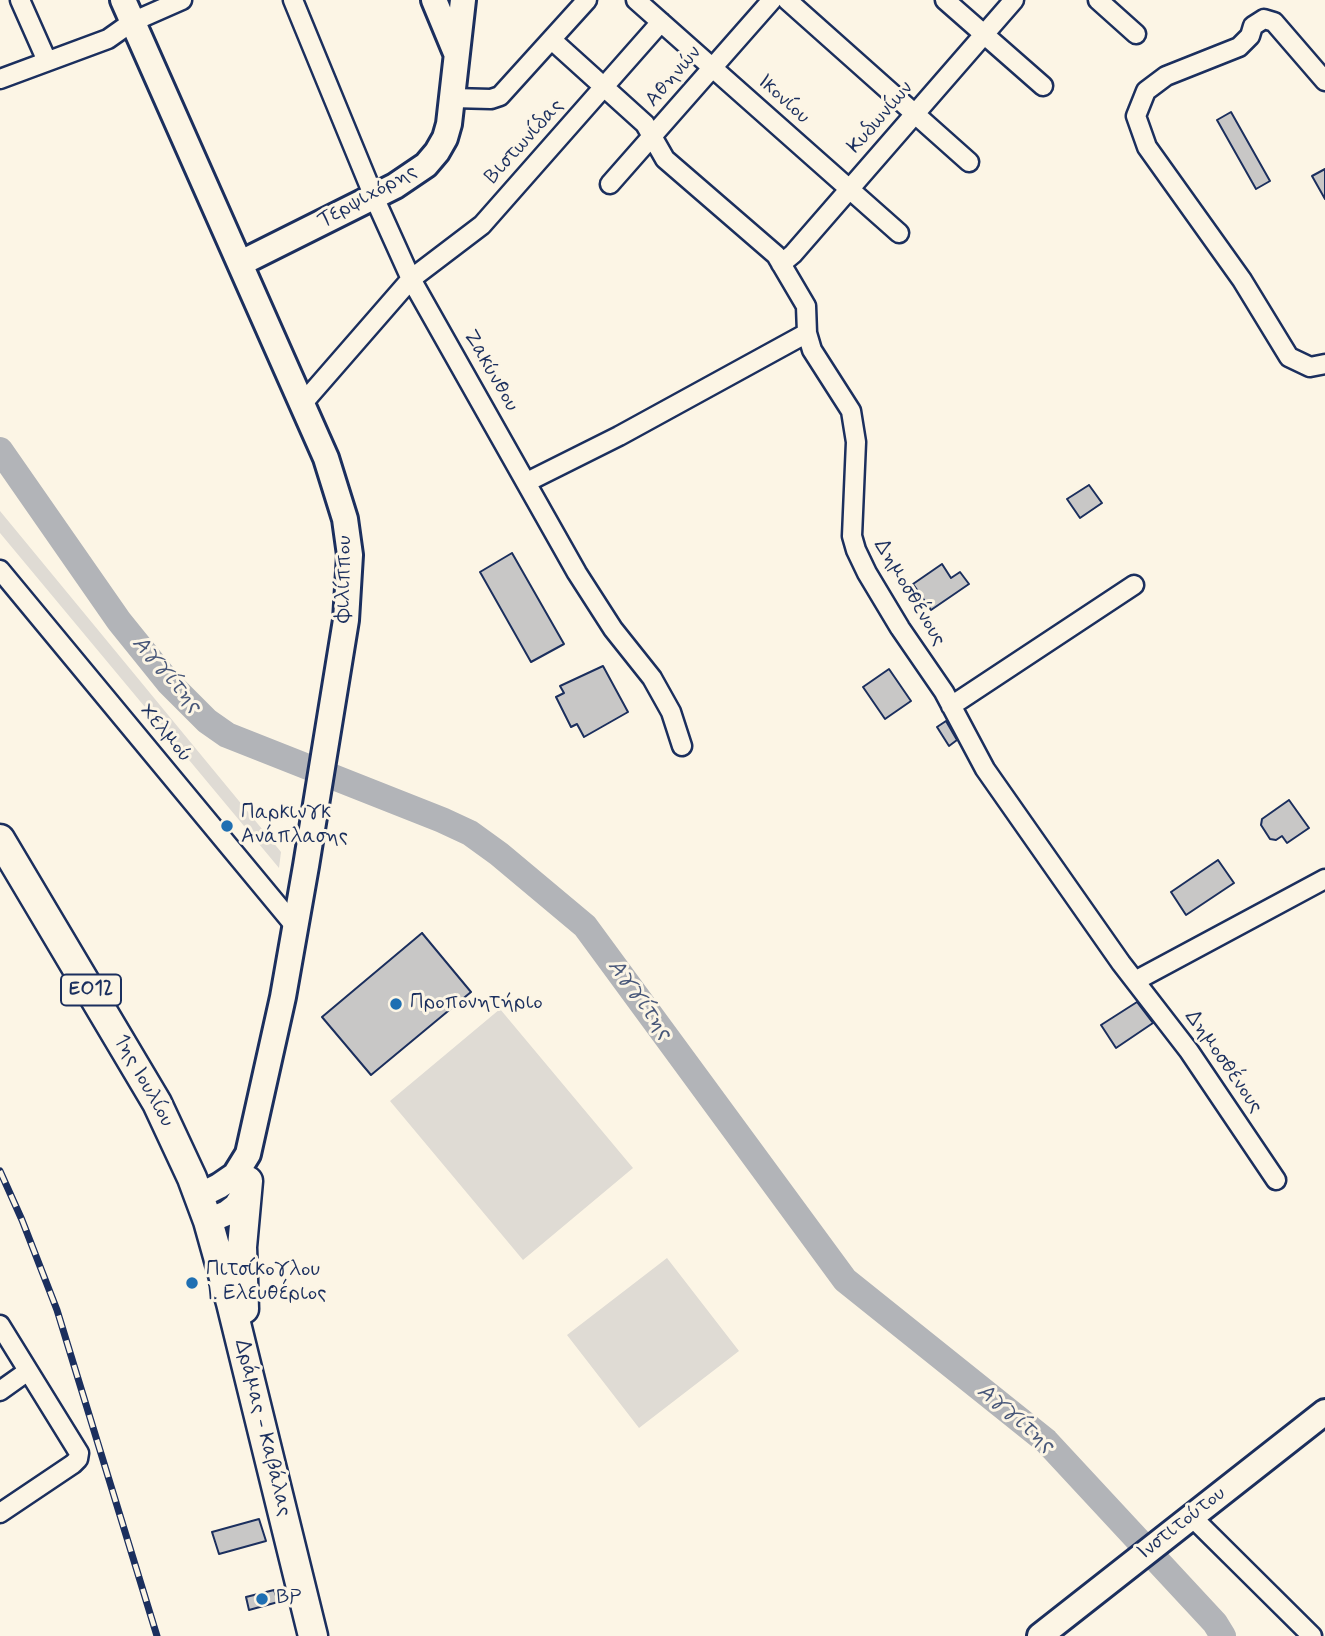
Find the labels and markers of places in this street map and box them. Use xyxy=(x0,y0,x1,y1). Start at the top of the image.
place label: Παρκινγκ Ανάπλασης xyxy=(241,801,348,851)
marker: Παρκινγκ Ανάπλασης xyxy=(219,818,235,834)
place label: Προπονητήριο xyxy=(410,991,543,1017)
marker: Προπονητήριο xyxy=(388,996,404,1012)
place label: Πιτσίκογλου Ι. Ελευθέριος xyxy=(206,1258,326,1308)
marker: Πιτσίκογλου Ι. Ελευθέριος xyxy=(184,1275,200,1291)
place label: BP xyxy=(276,1586,301,1612)
marker: BP xyxy=(254,1591,270,1607)

